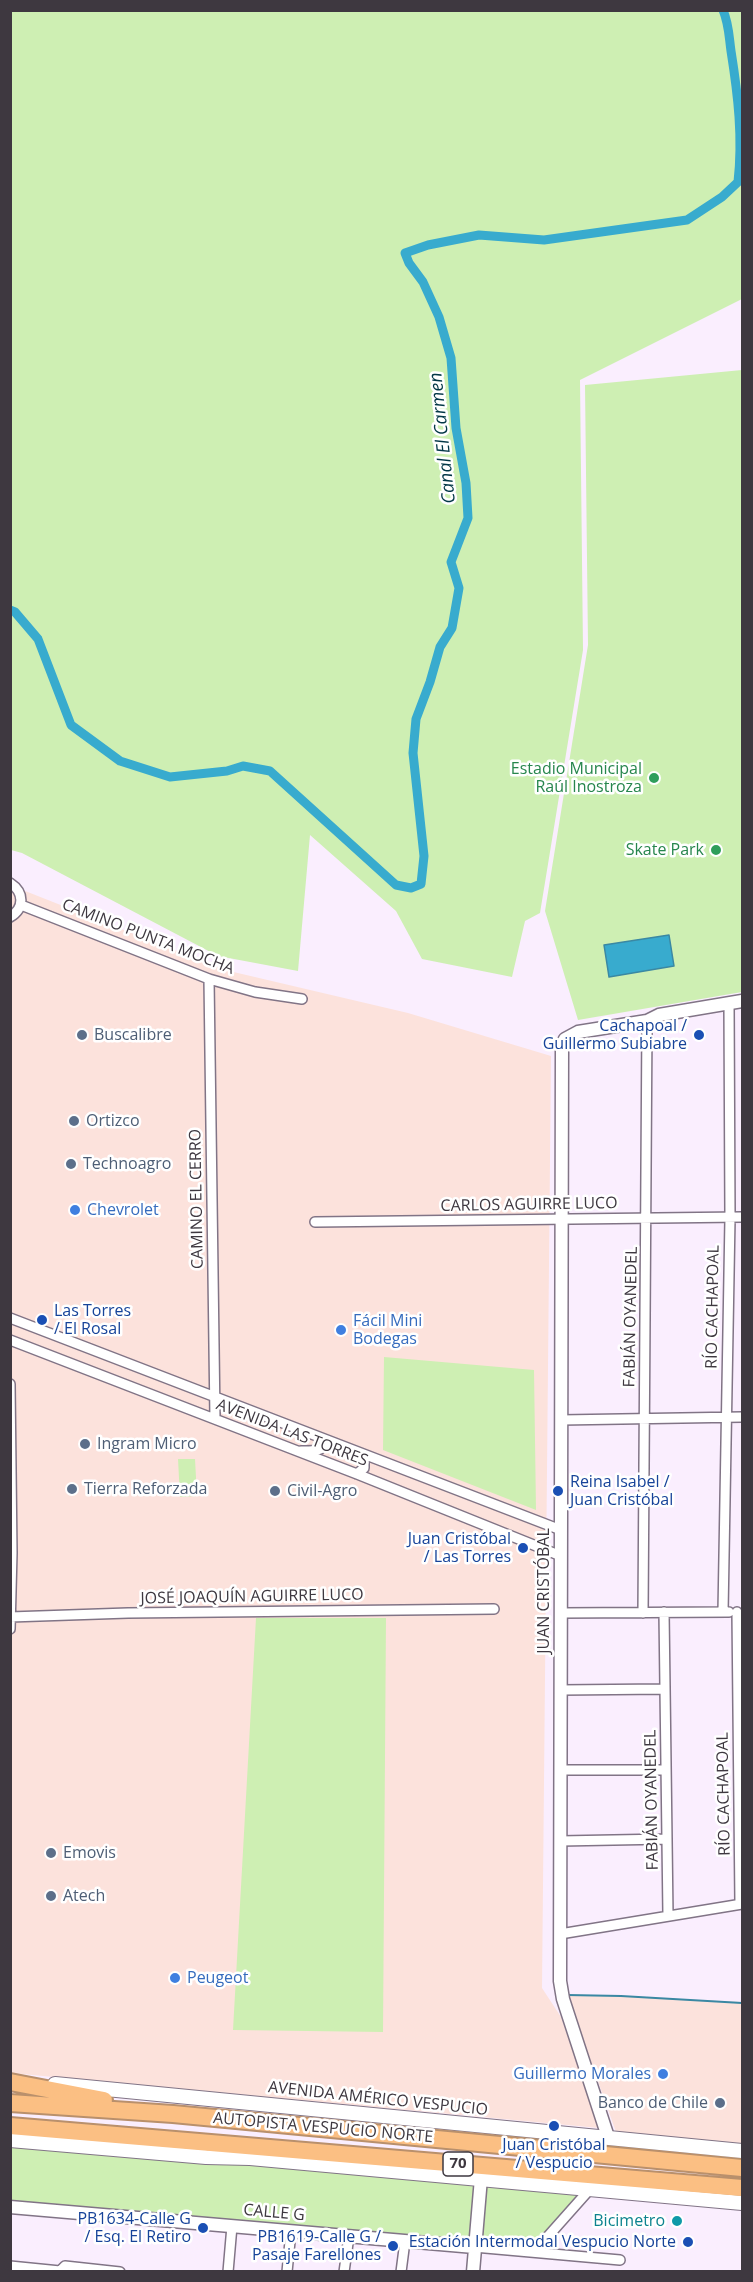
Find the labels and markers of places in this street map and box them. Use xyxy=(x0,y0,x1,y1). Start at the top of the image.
place label: Estadio Municipal Raúl Inostroza xyxy=(511,759,642,797)
marker: Estadio Municipal Raúl Inostroza xyxy=(647,771,661,785)
place label: Skate Park xyxy=(626,840,704,860)
marker: Skate Park xyxy=(709,843,723,857)
place label: Cachapoal / Guillermo Subiabre xyxy=(543,1016,687,1054)
place label: Buscalibre xyxy=(94,1025,172,1045)
marker: Buscalibre xyxy=(75,1028,89,1042)
marker: Cachapoal / Guillermo Subiabre xyxy=(692,1028,706,1042)
place label: Ortizco xyxy=(86,1111,140,1131)
marker: Ortizco xyxy=(67,1114,81,1128)
place label: Technoagro xyxy=(83,1154,171,1174)
marker: Technoagro xyxy=(64,1157,78,1171)
place label: Chevrolet xyxy=(87,1200,159,1220)
marker: Chevrolet xyxy=(68,1203,82,1217)
place label: Las Torres / El Rosal xyxy=(54,1301,131,1339)
place label: Fácil Mini Bodegas xyxy=(353,1311,422,1349)
marker: Las Torres / El Rosal xyxy=(35,1313,49,1327)
marker: Fácil Mini Bodegas xyxy=(334,1323,348,1337)
place label: Ingram Micro xyxy=(97,1434,197,1454)
marker: Ingram Micro xyxy=(78,1437,92,1451)
place label: Reina Isabel / Juan Cristóbal xyxy=(570,1472,673,1510)
place label: Tierra Reforzada xyxy=(84,1479,207,1499)
place label: Civil-Agro xyxy=(287,1481,357,1501)
marker: Tierra Reforzada xyxy=(65,1482,79,1496)
marker: Civil-Agro xyxy=(268,1484,282,1498)
marker: Reina Isabel / Juan Cristóbal xyxy=(551,1484,565,1498)
place label: Juan Cristóbal / Las Torres xyxy=(408,1529,511,1567)
marker: Juan Cristóbal / Las Torres xyxy=(516,1541,530,1555)
place label: Emovis xyxy=(63,1843,116,1863)
marker: Emovis xyxy=(44,1846,58,1860)
place label: Atech xyxy=(63,1886,105,1906)
marker: Atech xyxy=(44,1889,58,1903)
place label: Peugeot xyxy=(187,1968,248,1988)
marker: Peugeot xyxy=(168,1971,182,1985)
place label: Guillermo Morales xyxy=(513,2064,651,2084)
marker: Guillermo Morales xyxy=(656,2067,670,2081)
place label: Banco de Chile xyxy=(598,2093,708,2113)
marker: Banco de Chile xyxy=(713,2096,727,2110)
marker: Juan Cristóbal / Vespucio xyxy=(547,2119,561,2133)
place label: Juan Cristóbal / Vespucio xyxy=(502,2135,606,2173)
place label: PB1634-Calle G / Esq. El Retiro xyxy=(77,2209,191,2247)
place label: Bicimetro xyxy=(593,2211,665,2231)
marker: Bicimetro xyxy=(670,2214,684,2228)
marker: PB1634-Calle G / Esq. El Retiro xyxy=(196,2221,210,2235)
place label: PB1619-Calle G / Pasaje Farellones xyxy=(252,2227,381,2265)
place label: Estación Intermodal Vespucio Norte xyxy=(409,2232,676,2252)
marker: Estación Intermodal Vespucio Norte xyxy=(681,2235,695,2249)
marker: PB1619-Calle G / Pasaje Farellones xyxy=(386,2239,400,2253)

